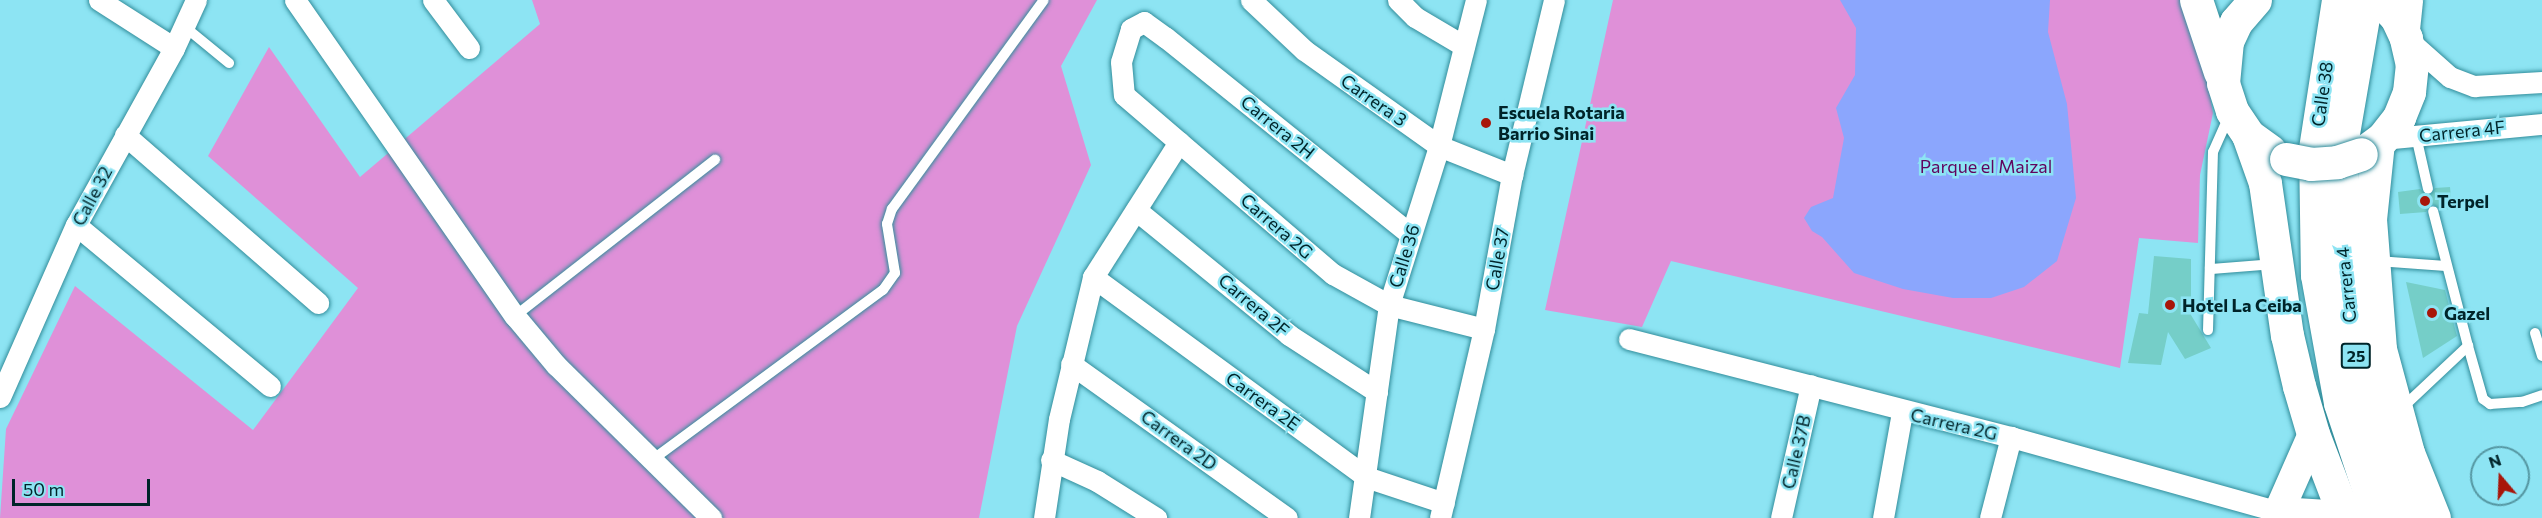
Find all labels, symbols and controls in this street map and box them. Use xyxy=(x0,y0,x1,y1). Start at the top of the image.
street label: Calle 38 xyxy=(2307,60,2337,128)
street label: Carrera 3 xyxy=(1337,70,1411,130)
street label: Carrera 2H xyxy=(1237,91,1319,163)
place label: Escuela Rotaria Barrio Sinai xyxy=(1498,102,1625,144)
marker: Escuela Rotaria Barrio Sinai xyxy=(1479,116,1493,130)
street label: Carrera 4F xyxy=(2418,116,2506,146)
park label: Parque el Maizal xyxy=(1920,155,2052,177)
street label: Calle 32 xyxy=(67,163,117,229)
street label: Carrera 2G xyxy=(1237,189,1317,263)
place label: Terpel xyxy=(2437,190,2489,212)
marker: Terpel xyxy=(2418,194,2432,208)
street label: Calle 36 xyxy=(1384,222,1424,290)
street label: Calle 37 xyxy=(1481,226,1513,292)
street label: Carrera 4 xyxy=(2331,246,2361,324)
street label: Carrera 2F xyxy=(1214,269,1294,341)
place label: Hotel La Ceiba xyxy=(2182,294,2302,316)
marker: Hotel La Ceiba xyxy=(2163,298,2177,312)
place label: Gazel xyxy=(2444,302,2490,324)
marker: Gazel xyxy=(2425,306,2439,320)
road number: 25 xyxy=(2340,343,2372,369)
street label: Carrera 2E xyxy=(1222,367,1304,435)
street label: Carrera 2G xyxy=(1909,404,1999,444)
street label: Carrera 2D xyxy=(1137,405,1221,475)
street label: Calle 37B xyxy=(1777,413,1815,491)
north arrow xyxy=(2470,446,2530,506)
text: N xyxy=(2486,449,2503,471)
scale bar xyxy=(15,467,153,505)
text: 50 m xyxy=(23,478,64,500)

